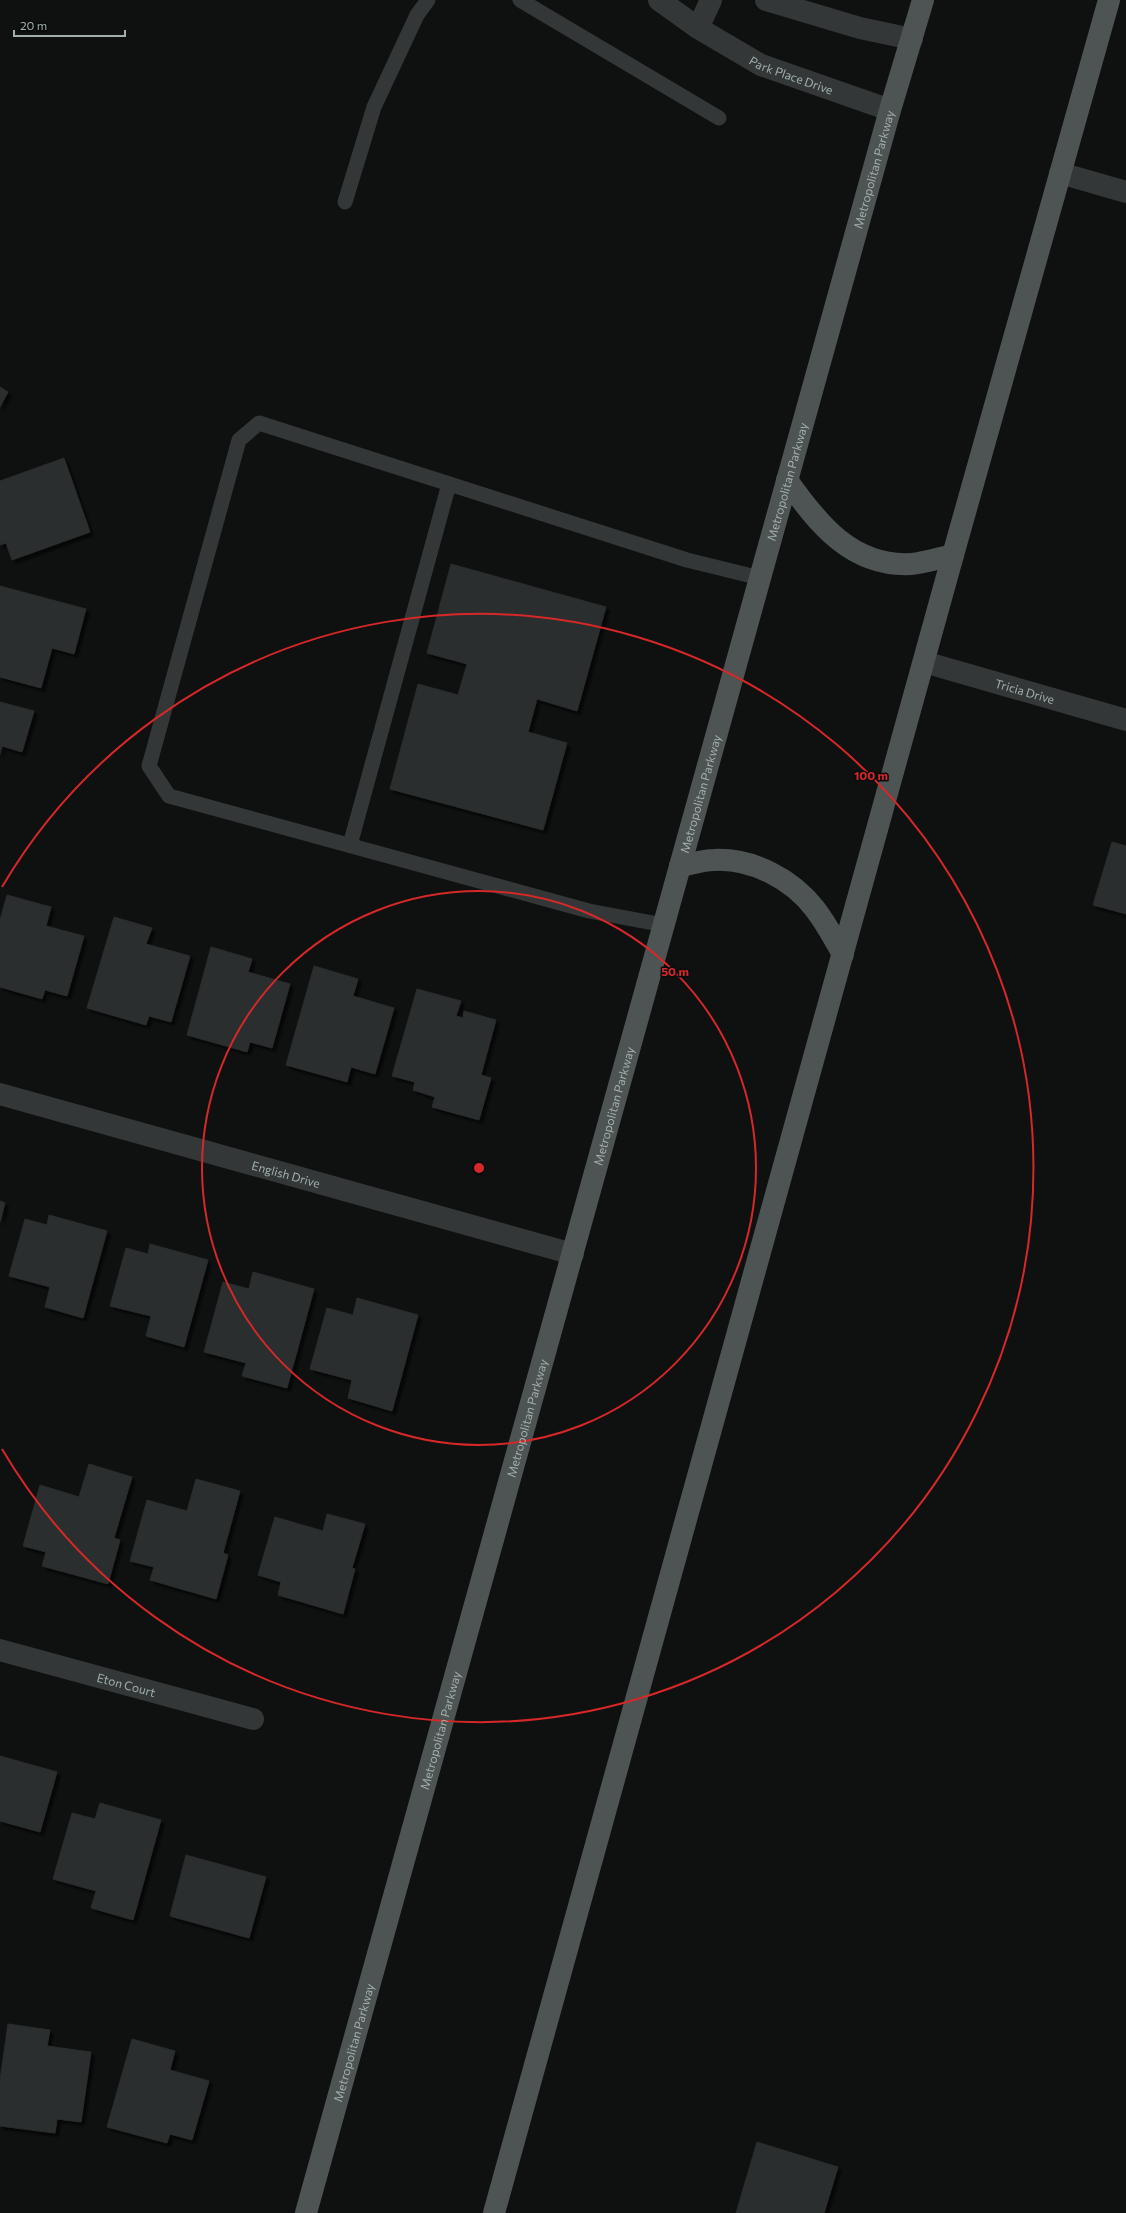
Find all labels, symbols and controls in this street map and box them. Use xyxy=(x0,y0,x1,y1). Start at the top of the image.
scale bar xyxy=(14,12,125,38)
text: 20 m xyxy=(20,18,47,32)
street label: Park Place Drive xyxy=(747,53,835,97)
street label: Metropolitan Parkway xyxy=(850,109,897,230)
street label: Metropolitan Parkway xyxy=(764,421,810,542)
street label: Tricia Drive xyxy=(994,676,1056,706)
street label: Metropolitan Parkway xyxy=(677,733,723,854)
text: 100 m xyxy=(854,768,888,782)
text: 50 m xyxy=(661,964,689,978)
street label: Metropolitan Parkway xyxy=(590,1045,637,1167)
street label: English Drive xyxy=(250,1158,322,1190)
centre of rings xyxy=(472,1161,486,1175)
street label: Metropolitan Parkway xyxy=(504,1357,550,1479)
street label: Eton Court xyxy=(96,1670,157,1699)
street label: Metropolitan Parkway xyxy=(417,1670,463,1791)
street label: Metropolitan Parkway xyxy=(330,1982,376,2103)

